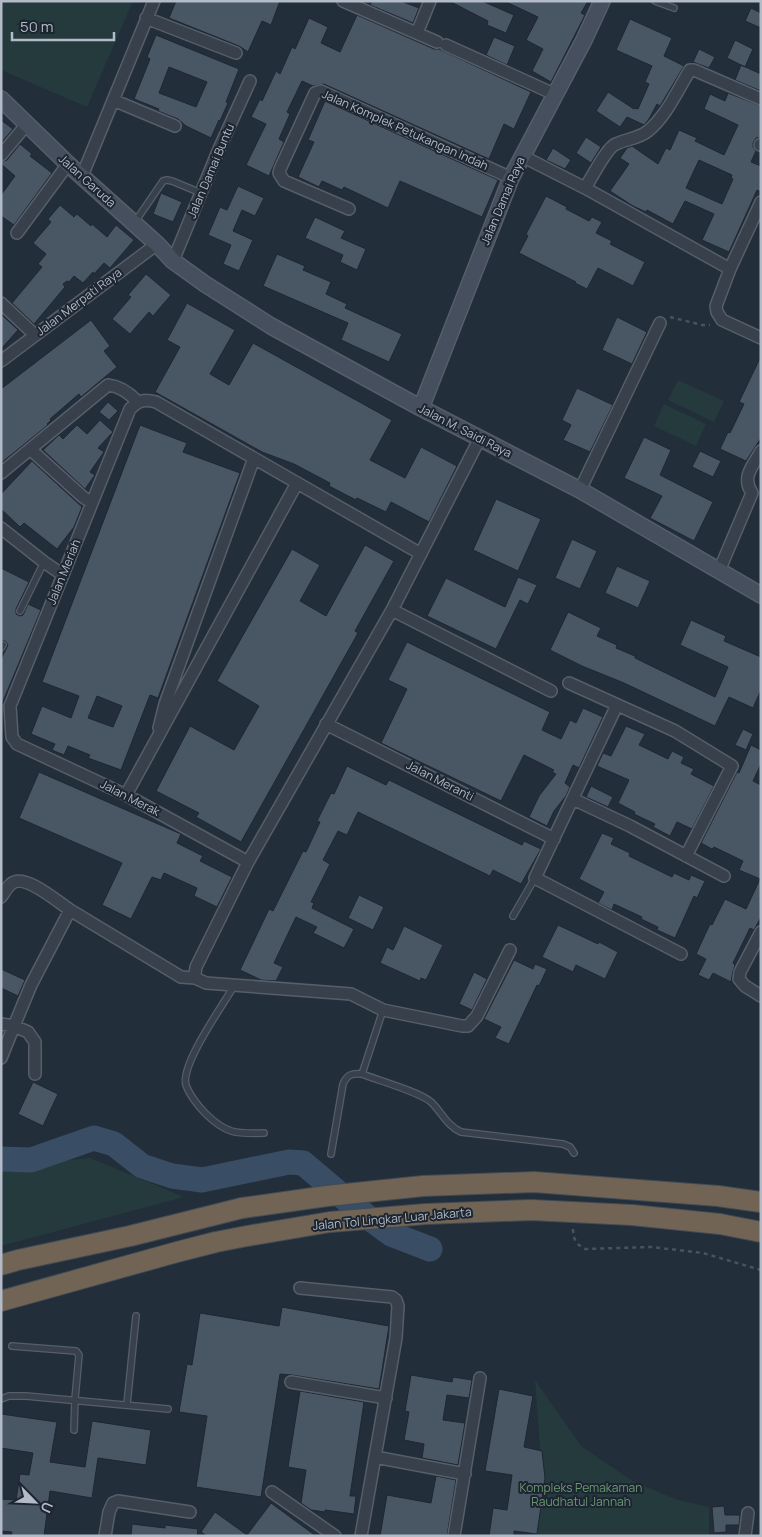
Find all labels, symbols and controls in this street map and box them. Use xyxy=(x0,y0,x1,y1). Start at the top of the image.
scale bar xyxy=(12,10,115,42)
text: 50 m xyxy=(20,16,54,37)
street label: Jalan Komplek Petukangan Indah xyxy=(319,85,491,174)
street label: Jalan Damai Buntu xyxy=(183,121,238,221)
street label: Jalan Garuda xyxy=(55,150,120,211)
street label: Jalan Damai Raya xyxy=(476,154,529,248)
street label: Jalan Merpati Raya xyxy=(32,264,125,339)
street label: Jalan M. Saidi Raya xyxy=(416,400,515,461)
street label: Jalan Meriah xyxy=(43,537,84,607)
street label: Jalan Meranti xyxy=(403,756,477,805)
street label: Jalan Merak xyxy=(97,775,164,820)
street label: Jalan Tol Lingkar Luar Jakarta xyxy=(312,1203,472,1234)
north arrow xyxy=(10,1477,60,1527)
park label: Kompleks Pemakaman Raudhatul Jannah xyxy=(520,1479,642,1510)
text: U xyxy=(37,1499,58,1516)

